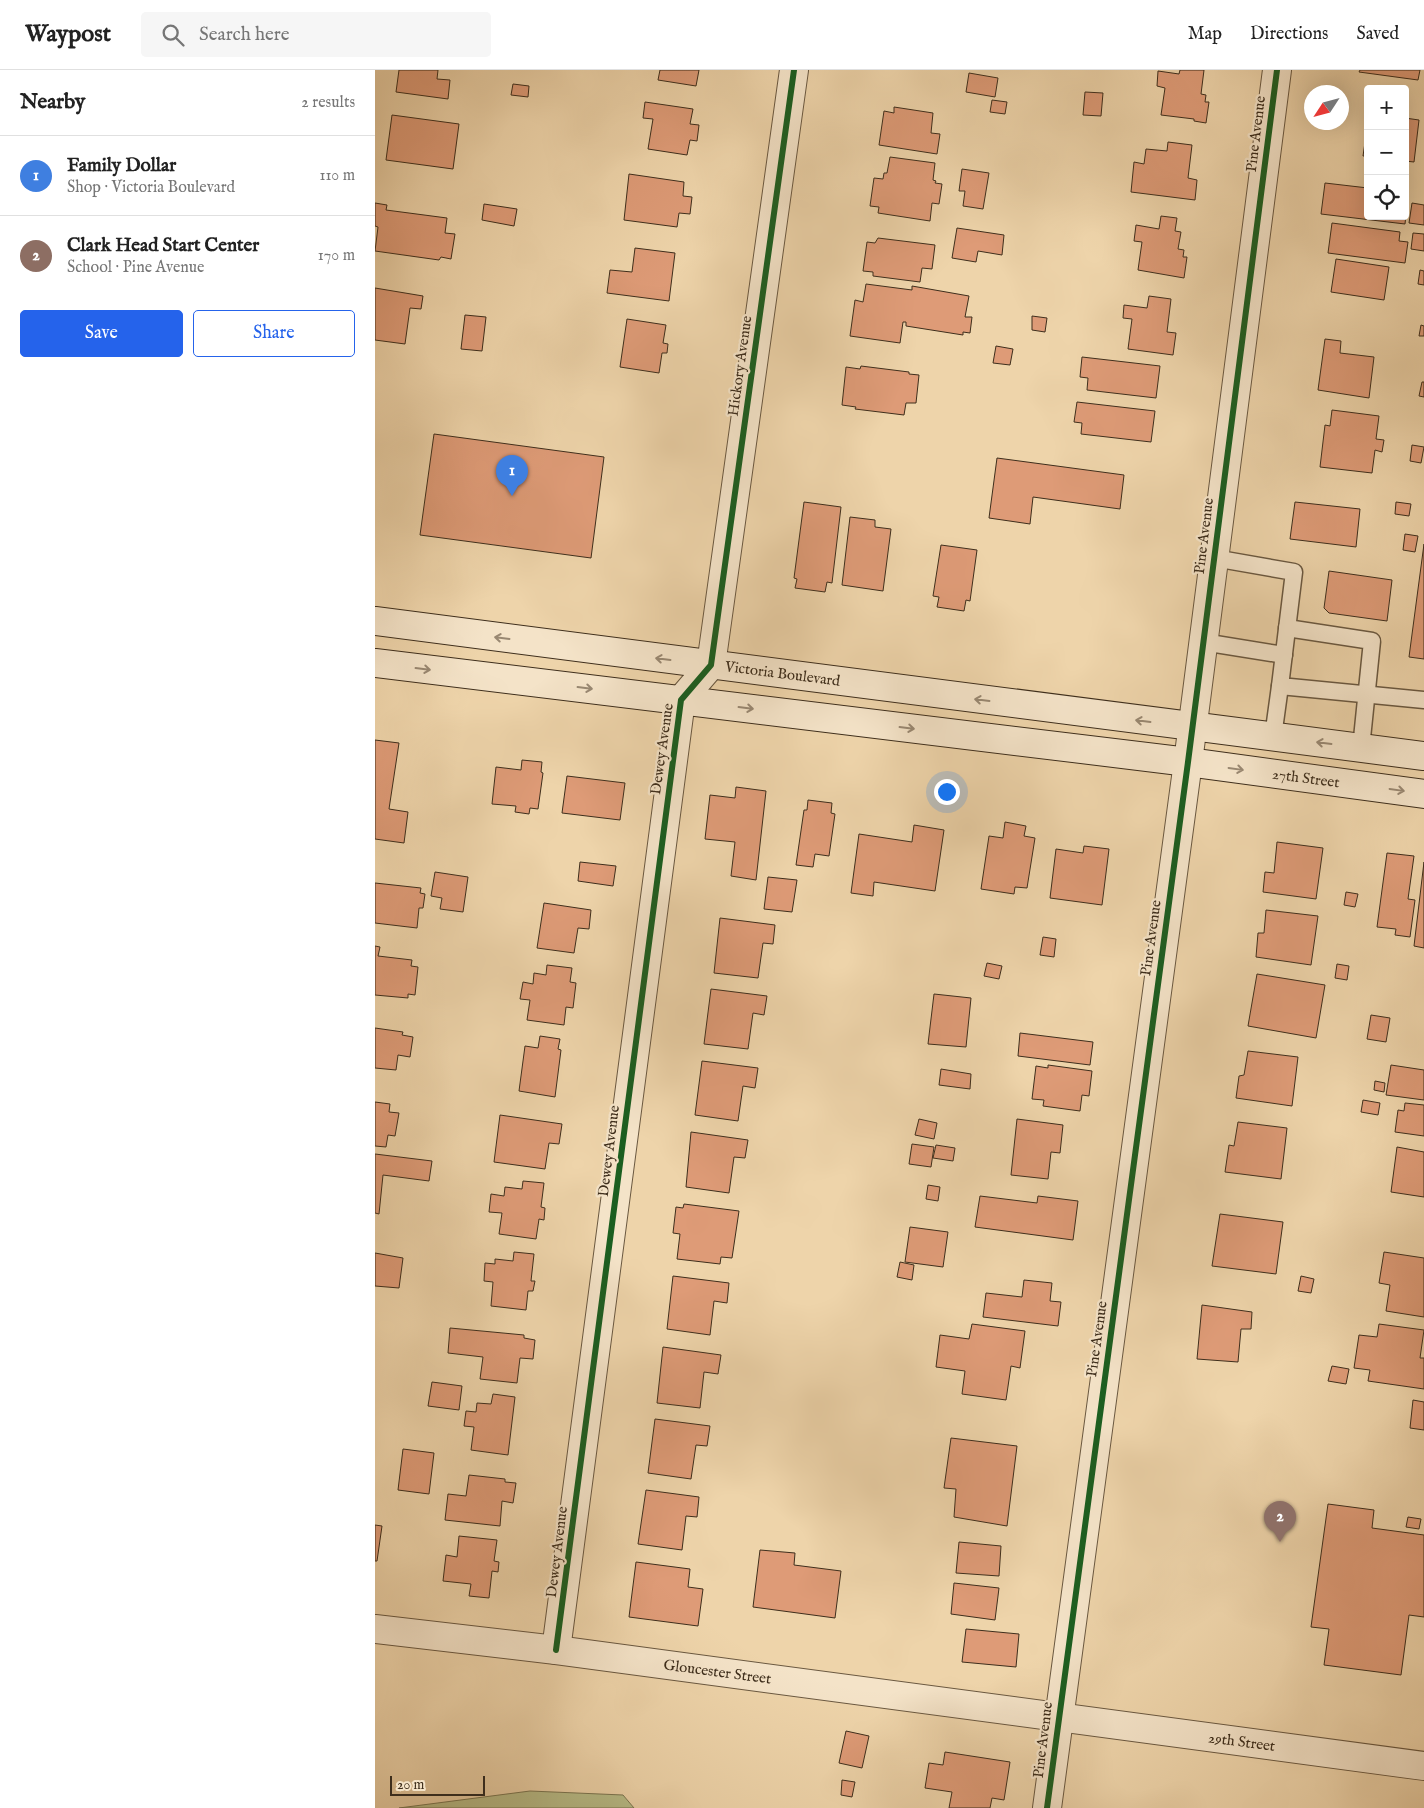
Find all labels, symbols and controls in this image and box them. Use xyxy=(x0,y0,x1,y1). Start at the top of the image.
search box xyxy=(141,12,491,57)
text: Waypost xyxy=(25,19,111,50)
icon: search xyxy=(159,21,187,49)
text: Search here xyxy=(199,23,290,47)
text: Map xyxy=(1188,23,1222,46)
text: Directions xyxy=(1250,23,1328,46)
text: Saved xyxy=(1356,23,1399,46)
north arrow xyxy=(1304,85,1349,130)
map controls xyxy=(1364,85,1409,220)
button: + xyxy=(1364,85,1409,130)
text: Nearby xyxy=(20,89,85,116)
text: 2 results xyxy=(301,93,355,113)
street label: Pine Avenue xyxy=(1242,95,1270,173)
button: − xyxy=(1364,130,1409,175)
text: Family Dollar xyxy=(67,154,176,178)
text: 1 xyxy=(33,166,39,186)
text: 110 m xyxy=(319,166,355,186)
button: locate xyxy=(1364,175,1409,220)
text: Shop · Victoria Boulevard xyxy=(67,178,235,198)
text: Clark Head Start Center xyxy=(67,234,259,258)
text: 2 xyxy=(32,246,40,266)
text: 170 m xyxy=(318,246,355,266)
text: School · Pine Avenue xyxy=(67,258,204,278)
button: Save xyxy=(20,310,183,357)
button: Share xyxy=(193,310,355,357)
street label: Hickory Avenue xyxy=(724,314,756,417)
pin: 1 xyxy=(496,455,528,496)
street label: Pine Avenue xyxy=(1190,497,1218,575)
one-way arrow xyxy=(494,633,510,643)
one-way arrow xyxy=(655,654,671,664)
street label: Victoria Boulevard xyxy=(723,657,842,690)
one-way arrow xyxy=(415,664,431,674)
one-way arrow xyxy=(576,683,592,693)
one-way arrow xyxy=(975,695,991,705)
street label: Dewey Avenue xyxy=(646,702,678,796)
one-way arrow xyxy=(738,703,754,713)
one-way arrow xyxy=(1136,716,1152,726)
one-way arrow xyxy=(899,723,915,733)
one-way arrow xyxy=(1316,738,1332,748)
one-way arrow xyxy=(1228,764,1244,774)
street label: 27th Street xyxy=(1271,764,1341,792)
your location xyxy=(934,779,960,805)
one-way arrow xyxy=(1389,786,1405,796)
street label: Pine Avenue xyxy=(1136,899,1166,977)
street label: Dewey Avenue xyxy=(594,1104,624,1198)
street label: Pine Avenue xyxy=(1082,1300,1112,1378)
pin: 2 xyxy=(1264,1501,1296,1542)
street label: Dewey Avenue xyxy=(542,1505,572,1599)
street label: Gloucester Street xyxy=(662,1655,772,1688)
street label: Pine Avenue xyxy=(1029,1701,1057,1779)
street label: 29th Street xyxy=(1207,1728,1276,1756)
scale bar xyxy=(390,1773,485,1796)
text: 20 m xyxy=(397,1776,424,1794)

